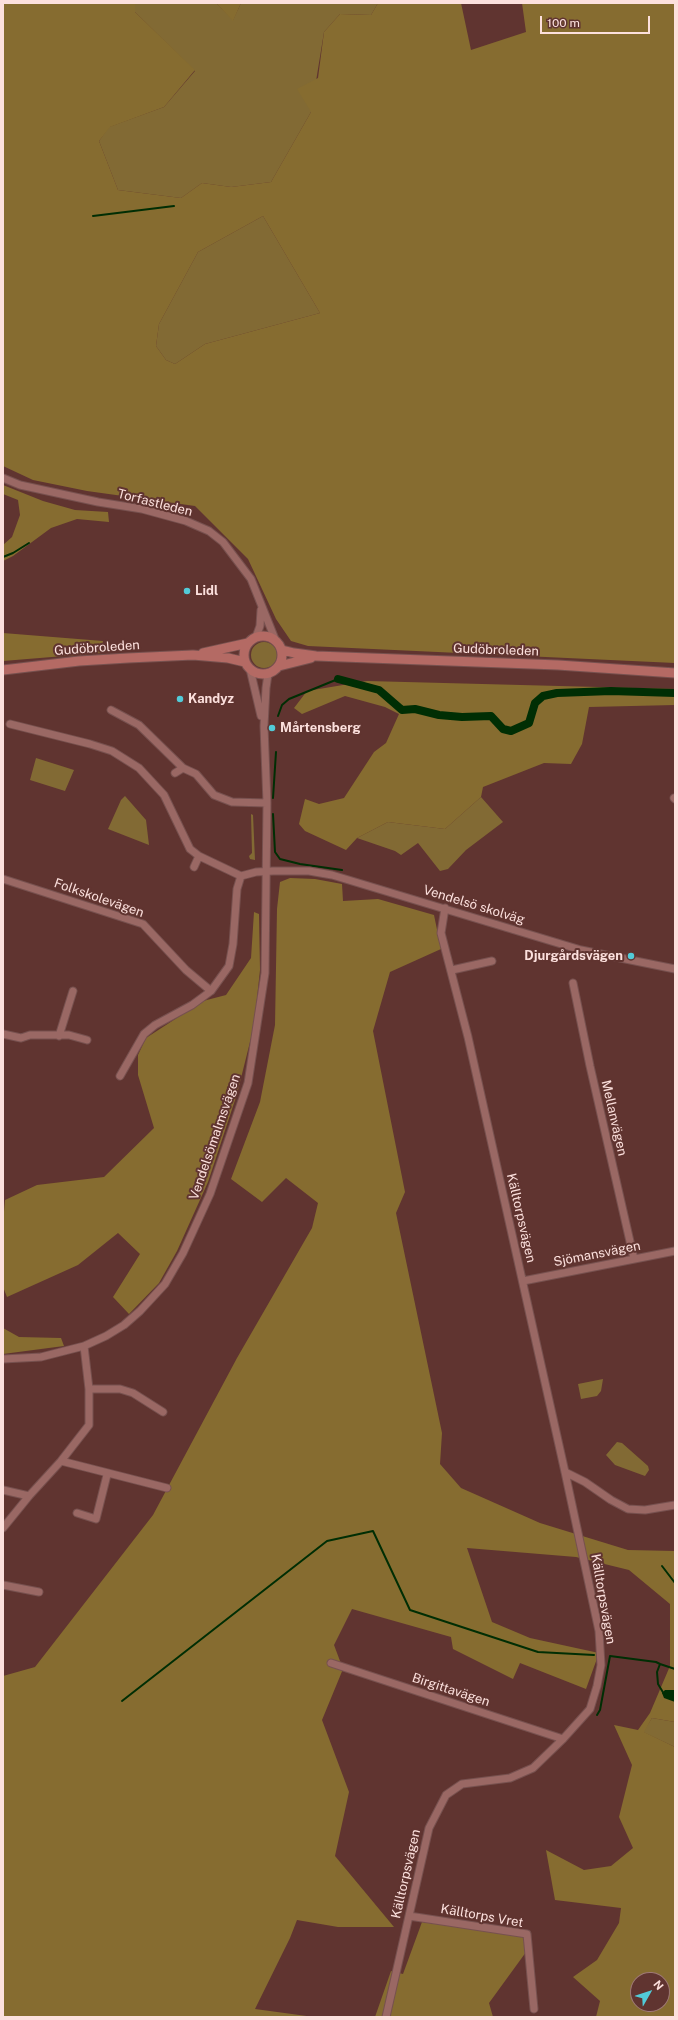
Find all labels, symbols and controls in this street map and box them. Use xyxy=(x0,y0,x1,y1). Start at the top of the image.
scale bar xyxy=(542,8,652,34)
text: 100 m xyxy=(547,16,580,30)
street label: Torfastleden xyxy=(116,486,194,520)
place label: Lidl xyxy=(195,583,218,599)
marker: Lidl xyxy=(182,586,192,596)
street label: Gudöbroleden xyxy=(54,637,140,659)
street label: Gudöbroleden xyxy=(453,641,539,659)
place label: Kandyz xyxy=(188,691,234,707)
marker: Kandyz xyxy=(175,694,185,704)
place label: Mårtensberg xyxy=(280,720,361,736)
marker: Mårtensberg xyxy=(267,723,277,733)
street label: Folkskolevägen xyxy=(52,875,146,921)
street label: Vendelsö skolväg xyxy=(421,882,527,928)
place label: Djurgårdsvägen xyxy=(524,948,623,964)
marker: Djurgårdsvägen xyxy=(626,951,636,961)
street label: Vendelsömalmsvägen xyxy=(186,1072,244,1202)
street label: Mellanvägen xyxy=(598,1079,630,1157)
street label: Källtorpsvägen xyxy=(503,1172,539,1264)
street label: Sjömansvägen xyxy=(552,1238,642,1270)
street label: Källtorpsvägen xyxy=(587,1553,619,1645)
street label: Birgittavägen xyxy=(410,1670,492,1710)
street label: Källtorpsvägen xyxy=(388,1828,424,1920)
street label: Källtorps Vret xyxy=(439,1901,525,1931)
north arrow xyxy=(630,1972,670,2012)
text: N xyxy=(651,1978,666,1992)

